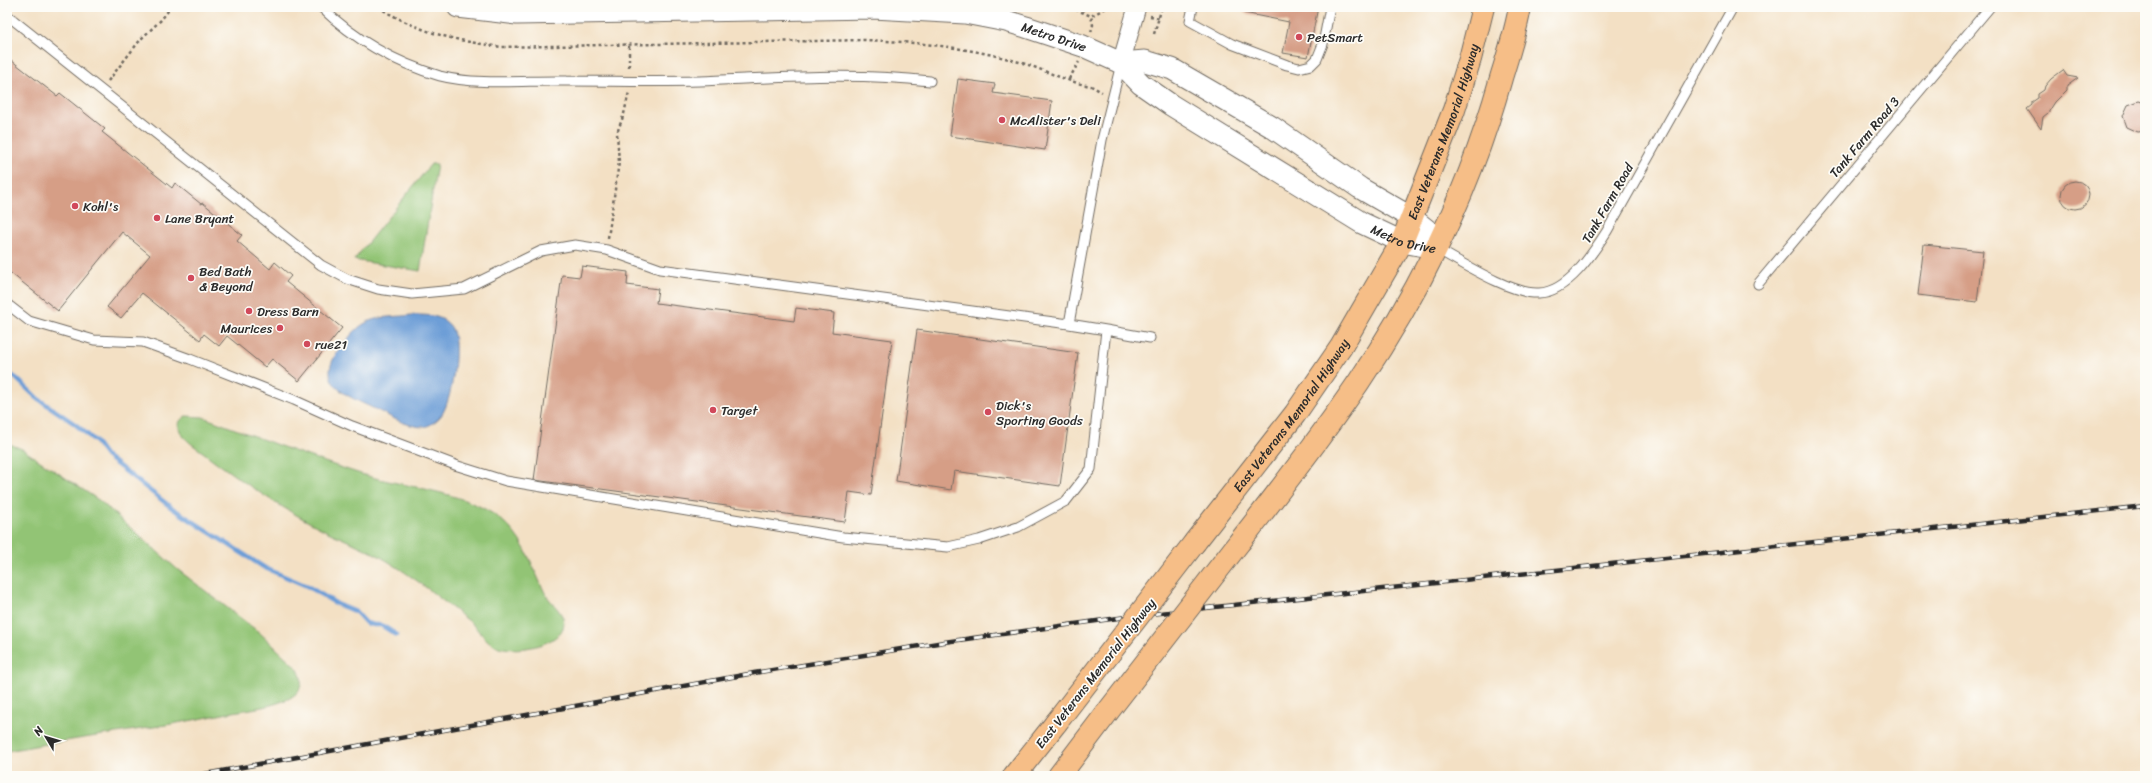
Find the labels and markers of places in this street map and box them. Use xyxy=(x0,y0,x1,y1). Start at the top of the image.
place label: PetSmart xyxy=(1307,26,1363,49)
marker: PetSmart xyxy=(1294,32,1304,42)
place label: McAlister's Deli xyxy=(1010,109,1101,132)
marker: McAlister's Deli xyxy=(997,115,1007,125)
place label: Kohl's xyxy=(83,195,119,218)
marker: Kohl's xyxy=(70,201,80,211)
place label: Lane Bryant xyxy=(165,207,234,230)
marker: Lane Bryant xyxy=(152,213,162,223)
place label: Bed Bath & Beyond xyxy=(199,260,254,298)
marker: Bed Bath & Beyond xyxy=(186,273,196,283)
place label: Dress Barn xyxy=(257,300,319,323)
marker: Dress Barn xyxy=(244,306,254,316)
place label: Maurices xyxy=(220,317,273,340)
marker: Maurices xyxy=(275,323,285,333)
place label: rue21 xyxy=(315,333,347,356)
marker: rue21 xyxy=(302,339,312,349)
place label: Dick's Sporting Goods xyxy=(996,394,1084,432)
place label: Target xyxy=(721,399,758,422)
marker: Target xyxy=(708,405,718,415)
marker: Dick's Sporting Goods xyxy=(983,407,993,417)

